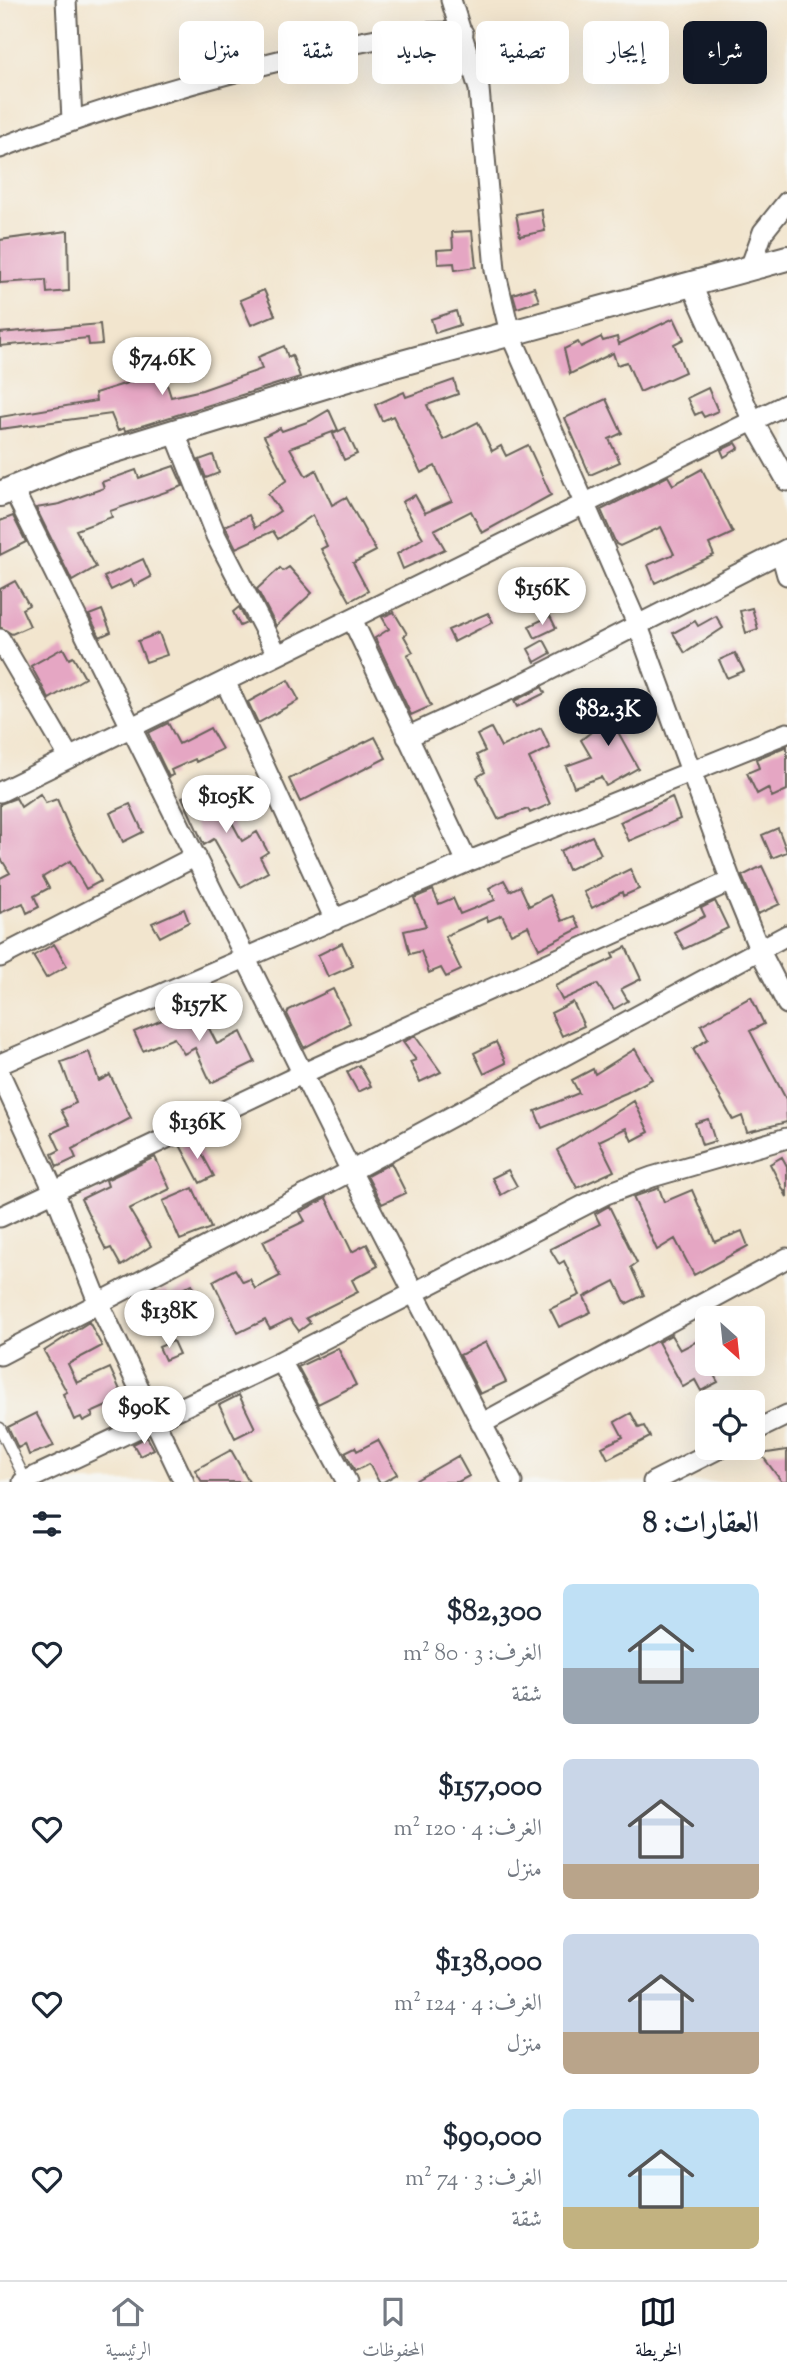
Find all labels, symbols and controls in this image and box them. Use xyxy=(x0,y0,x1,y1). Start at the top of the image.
chip: منزل xyxy=(179,21,264,84)
chip: شقة xyxy=(278,21,358,84)
chip: جديد xyxy=(372,21,462,84)
chip: تصفية xyxy=(476,21,569,84)
chip: إيجار xyxy=(583,21,669,84)
chip: شراء xyxy=(683,21,767,84)
pin: $74.6K xyxy=(105,338,219,397)
text: $74.6K xyxy=(128,343,196,376)
pin: $156K xyxy=(493,568,591,627)
text: $156K xyxy=(514,573,570,606)
pin: $82.3K xyxy=(551,688,665,748)
text: $82.3K xyxy=(575,694,641,727)
pin: $105K xyxy=(177,776,275,835)
text: $105K xyxy=(198,781,254,814)
pin: $157K xyxy=(150,984,248,1043)
text: $157K xyxy=(171,989,227,1022)
pin: $136K xyxy=(148,1102,246,1161)
text: $136K xyxy=(168,1107,226,1140)
pin: $138K xyxy=(120,1290,218,1350)
text: $138K xyxy=(140,1296,198,1329)
north arrow xyxy=(695,1306,765,1376)
map controls xyxy=(695,1306,765,1460)
pin: $90K xyxy=(103,1386,185,1446)
button: locate xyxy=(695,1390,765,1460)
text: $90K xyxy=(118,1392,170,1425)
text: العقارات: 8 xyxy=(643,1503,759,1546)
icon: filters xyxy=(28,1505,66,1543)
text: $82,300 xyxy=(446,1591,542,1634)
icon: home xyxy=(619,1612,703,1696)
icon: heart xyxy=(28,1635,66,1673)
text: الغرف: 3 · 80 m² xyxy=(403,1638,542,1671)
text: شقة xyxy=(512,1679,542,1712)
text: $157,000 xyxy=(438,1766,542,1809)
icon: home xyxy=(619,1787,703,1871)
icon: heart xyxy=(28,1810,66,1848)
text: الغرف: 4 · 120 m² xyxy=(394,1813,542,1846)
text: منزل xyxy=(507,1854,542,1887)
text: $138,000 xyxy=(435,1941,542,1984)
icon: home xyxy=(619,1962,703,2046)
icon: heart xyxy=(28,1985,66,2023)
text: الغرف: 4 · 124 m² xyxy=(394,1988,542,2021)
text: منزل xyxy=(507,2029,542,2062)
text: $90,000 xyxy=(442,2116,542,2159)
icon: home xyxy=(619,2137,703,2221)
icon: heart xyxy=(28,2160,66,2198)
text: الغرف: 3 · 74 m² xyxy=(405,2163,542,2196)
text: شقة xyxy=(512,2204,542,2237)
tab: الرئيسية xyxy=(105,2293,151,2368)
tab: المحفوظات xyxy=(362,2293,425,2368)
tab: الخريطة xyxy=(635,2293,682,2368)

